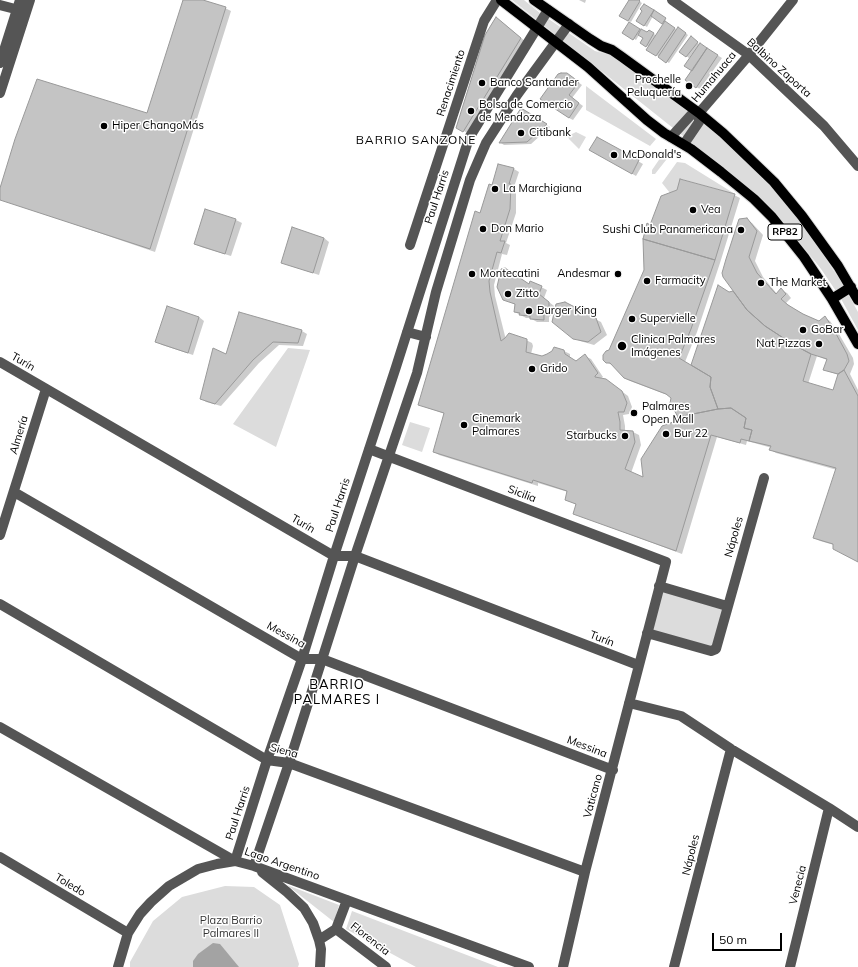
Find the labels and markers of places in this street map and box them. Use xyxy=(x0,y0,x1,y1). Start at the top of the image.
place label: Prochelle Peluquería xyxy=(627,73,681,99)
place label: Banco Santander xyxy=(490,76,578,90)
marker: Banco Santander xyxy=(477,78,487,88)
marker: Prochelle Peluquería xyxy=(684,81,694,91)
place label: Bolsa de Comercio de Mendoza xyxy=(479,98,573,124)
marker: Bolsa de Comercio de Mendoza xyxy=(466,106,476,116)
place label: Hiper ChangoMás xyxy=(112,119,204,133)
marker: Hiper ChangoMás xyxy=(99,121,109,131)
place label: Citibank xyxy=(529,126,571,140)
marker: Citibank xyxy=(516,128,526,138)
place label: McDonald's xyxy=(622,148,682,162)
marker: McDonald's xyxy=(609,150,619,160)
place label: La Marchigiana xyxy=(503,182,582,196)
marker: La Marchigiana xyxy=(490,184,500,194)
place label: Vea xyxy=(701,203,721,217)
marker: Vea xyxy=(688,205,698,215)
place label: Don Mario xyxy=(491,222,544,236)
place label: Sushi Club Panamericana xyxy=(603,223,733,237)
marker: Don Mario xyxy=(478,224,488,234)
marker: Sushi Club Panamericana xyxy=(736,225,746,235)
place label: Montecatini xyxy=(480,267,539,281)
place label: Andesmar xyxy=(557,267,610,281)
marker: Montecatini xyxy=(467,269,477,279)
marker: Andesmar xyxy=(613,269,623,279)
place label: Farmacity xyxy=(655,274,706,288)
marker: Farmacity xyxy=(642,276,652,286)
place label: The Market xyxy=(769,276,826,290)
marker: The Market xyxy=(756,278,766,288)
place label: Zitto xyxy=(516,287,539,301)
marker: Zitto xyxy=(503,289,513,299)
place label: Burger King xyxy=(537,304,597,318)
marker: Burger King xyxy=(524,306,534,316)
place label: Supervielle xyxy=(640,312,696,326)
marker: Supervielle xyxy=(627,314,637,324)
place label: GoBar xyxy=(811,323,843,337)
marker: GoBar xyxy=(798,325,808,335)
place label: Clinica Palmares Imágenes xyxy=(631,333,715,359)
place label: Nat Pizzas xyxy=(756,337,811,351)
marker: Nat Pizzas xyxy=(814,339,824,349)
marker: Clinica Palmares Imágenes xyxy=(616,340,628,352)
place label: Grido xyxy=(540,362,568,376)
marker: Grido xyxy=(527,364,537,374)
place label: Palmares Open Mall xyxy=(642,400,694,426)
marker: Palmares Open Mall xyxy=(629,408,639,418)
place label: Cinemark Palmares xyxy=(472,412,520,438)
marker: Cinemark Palmares xyxy=(459,420,469,430)
place label: Bur 22 xyxy=(674,427,708,441)
place label: Starbucks xyxy=(566,429,617,443)
marker: Bur 22 xyxy=(661,429,671,439)
marker: Starbucks xyxy=(620,431,630,441)

